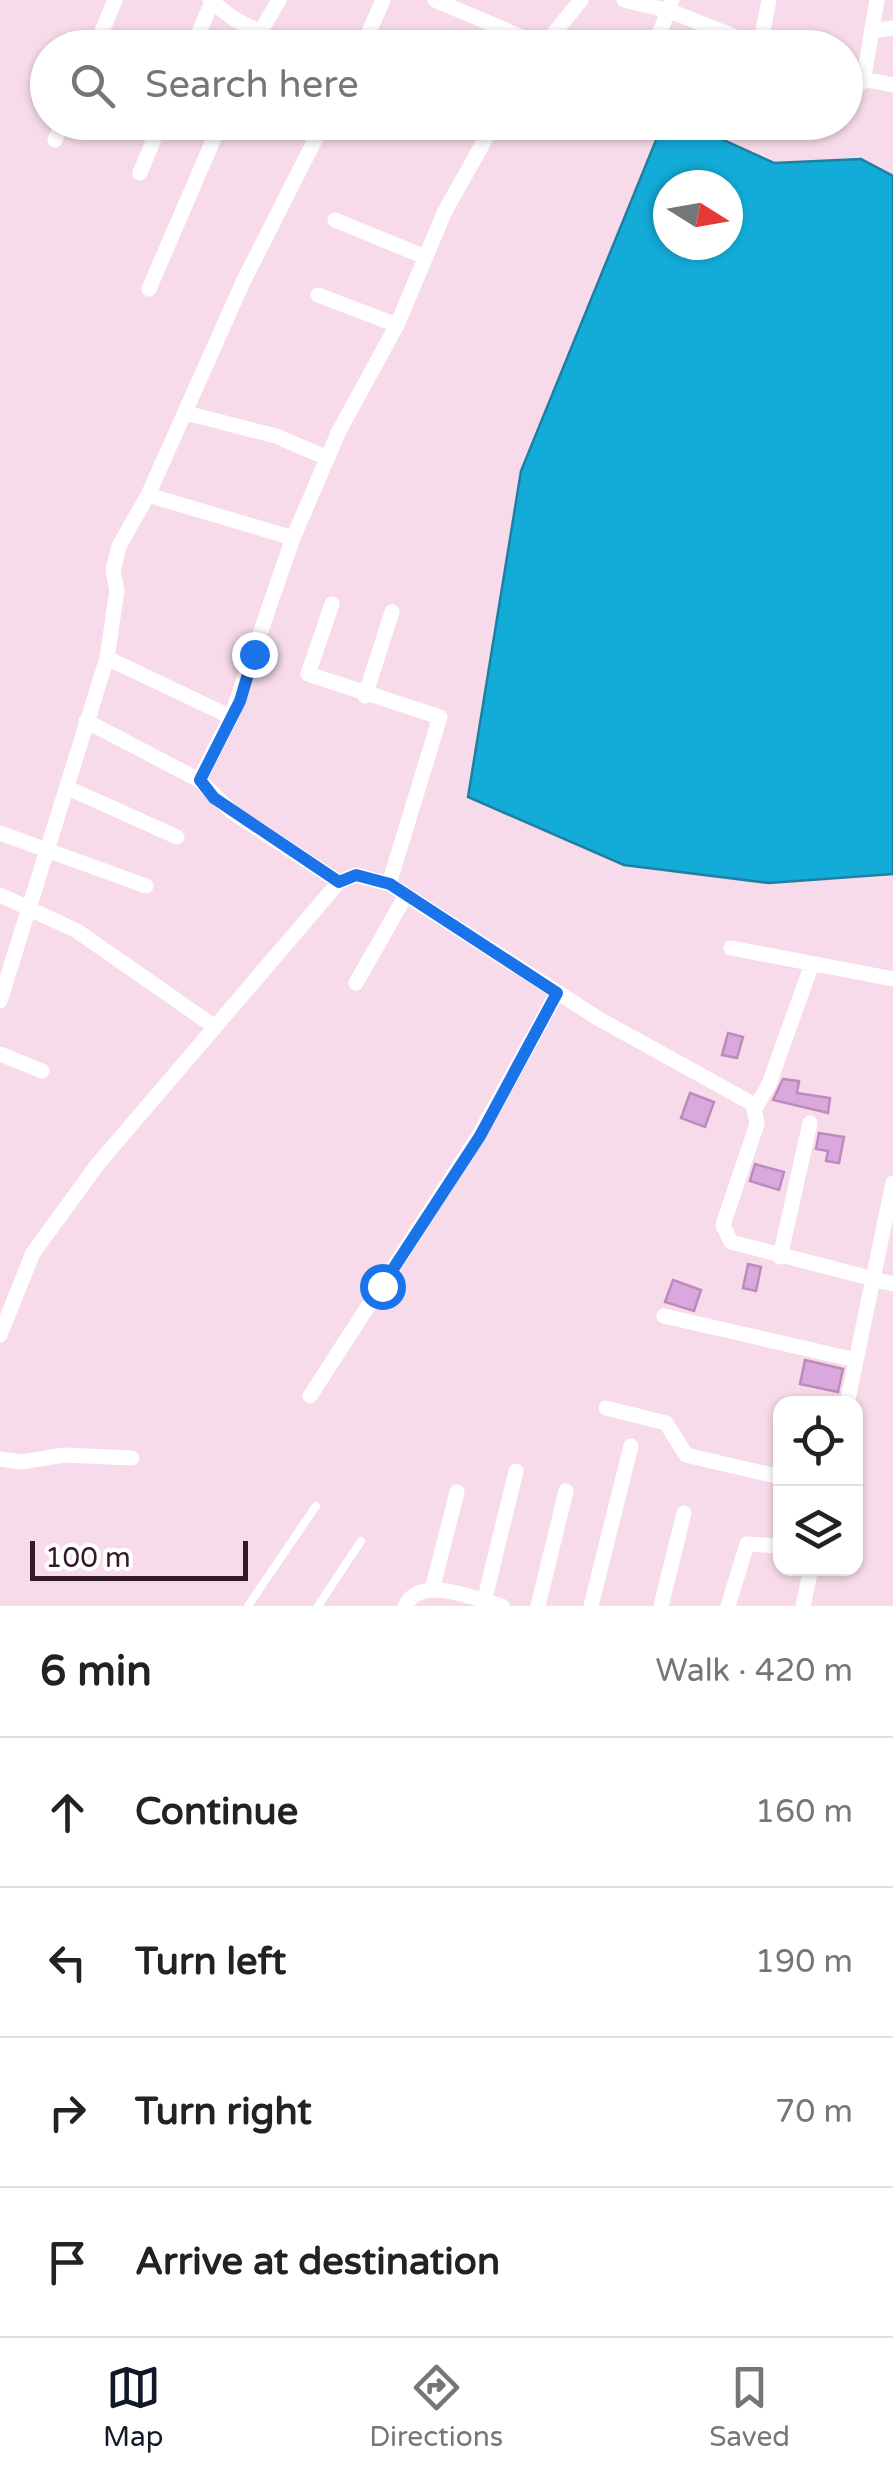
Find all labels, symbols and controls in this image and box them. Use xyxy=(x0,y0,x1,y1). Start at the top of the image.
search box xyxy=(30,30,863,140)
icon: search xyxy=(65,58,120,113)
text: Search here xyxy=(145,62,359,108)
north arrow xyxy=(653,170,743,260)
route end xyxy=(232,632,278,678)
route start xyxy=(360,1264,406,1310)
map controls xyxy=(773,1396,863,1576)
button: locate xyxy=(773,1396,863,1486)
button: layers xyxy=(773,1486,863,1576)
scale bar xyxy=(30,1536,248,1580)
text: 100 m xyxy=(45,1541,131,1575)
text: 6 min xyxy=(40,1646,152,1697)
text: Walk · 420 m xyxy=(656,1652,853,1690)
icon: ahead xyxy=(40,1785,95,1840)
text: Continue xyxy=(135,1789,298,1835)
text: 160 m xyxy=(755,1793,853,1831)
icon: left xyxy=(40,1935,95,1990)
text: Turn left xyxy=(135,1939,286,1985)
text: 190 m xyxy=(755,1943,853,1981)
icon: right xyxy=(40,2085,95,2140)
text: Turn right xyxy=(135,2089,312,2135)
text: 70 m xyxy=(775,2093,853,2131)
icon: arrive xyxy=(40,2235,95,2290)
text: Arrive at destination xyxy=(135,2239,500,2285)
tab: Map xyxy=(103,2360,163,2454)
tab: Directions xyxy=(369,2360,503,2454)
tab: Saved xyxy=(709,2360,790,2454)

